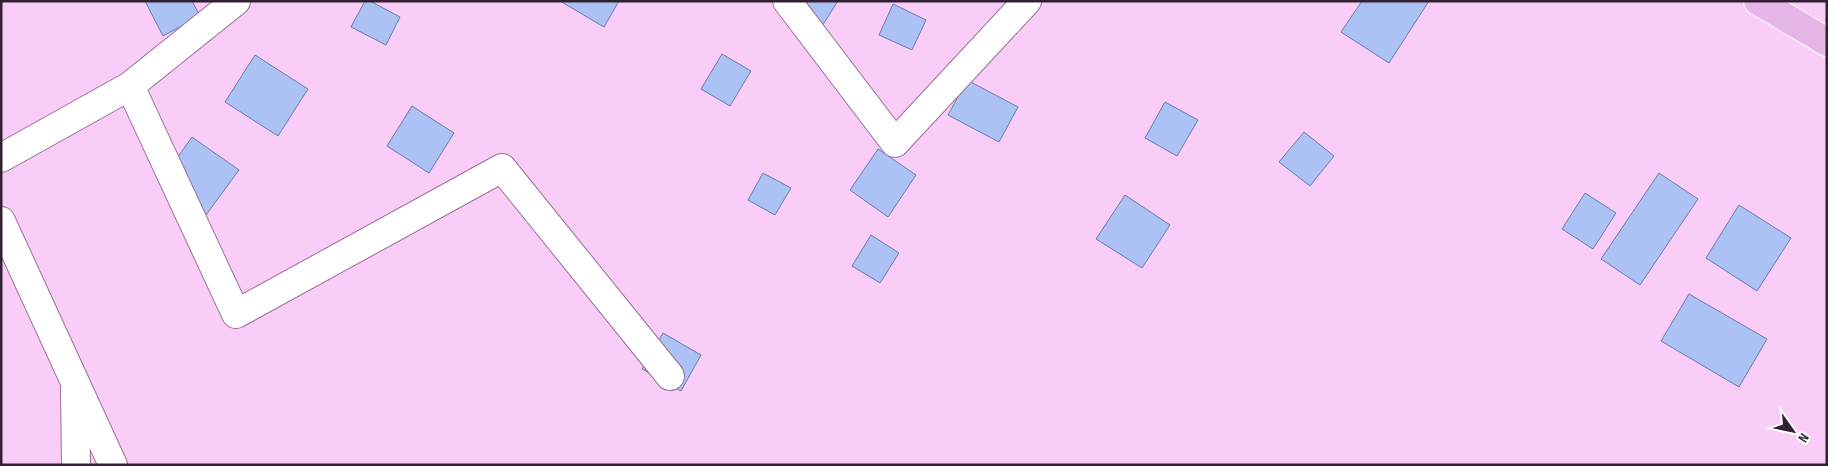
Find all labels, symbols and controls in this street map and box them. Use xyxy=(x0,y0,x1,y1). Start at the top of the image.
north arrow xyxy=(1768,406,1818,456)
text: N xyxy=(1794,430,1813,446)

